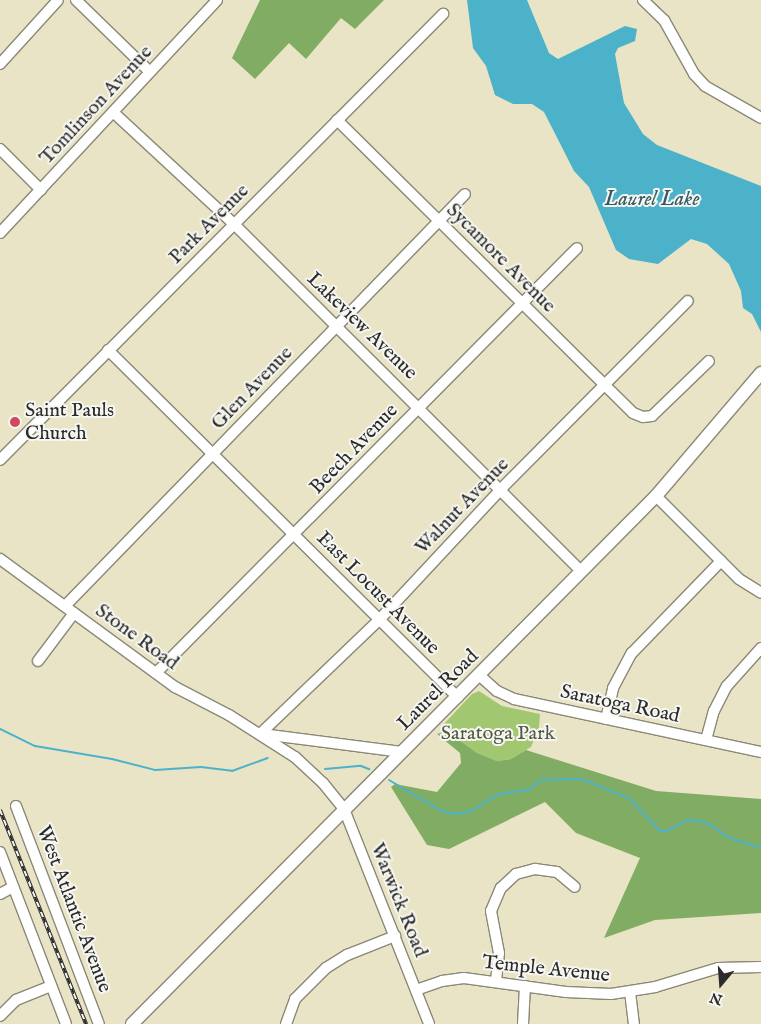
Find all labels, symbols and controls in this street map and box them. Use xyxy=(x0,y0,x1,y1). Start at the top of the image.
street label: Tomlinson Avenue xyxy=(35,40,157,170)
street label: Park Avenue xyxy=(164,179,254,269)
water label: Laurel Lake xyxy=(605,187,699,213)
street label: Sycamore Avenue xyxy=(441,198,561,318)
street label: Lakeview Avenue xyxy=(302,267,422,385)
street label: Glen Avenue xyxy=(206,341,298,435)
place label: Saint Pauls Church xyxy=(25,399,114,446)
street label: Beech Avenue xyxy=(305,399,403,499)
marker: Saint Pauls Church xyxy=(9,416,21,428)
street label: Walnut Avenue xyxy=(410,453,514,559)
street label: East Locust Avenue xyxy=(311,526,445,660)
street label: Stone Road xyxy=(91,599,183,675)
street label: Laurel Road xyxy=(392,644,484,736)
street label: Saratoga Road xyxy=(558,680,682,728)
park label: Saratoga Park xyxy=(441,721,555,745)
street label: West Atlantic Avenue xyxy=(31,822,117,996)
street label: Warwick Road xyxy=(365,839,433,961)
street label: Temple Avenue xyxy=(481,950,611,988)
north arrow xyxy=(696,959,746,1009)
text: N xyxy=(708,988,725,1009)

